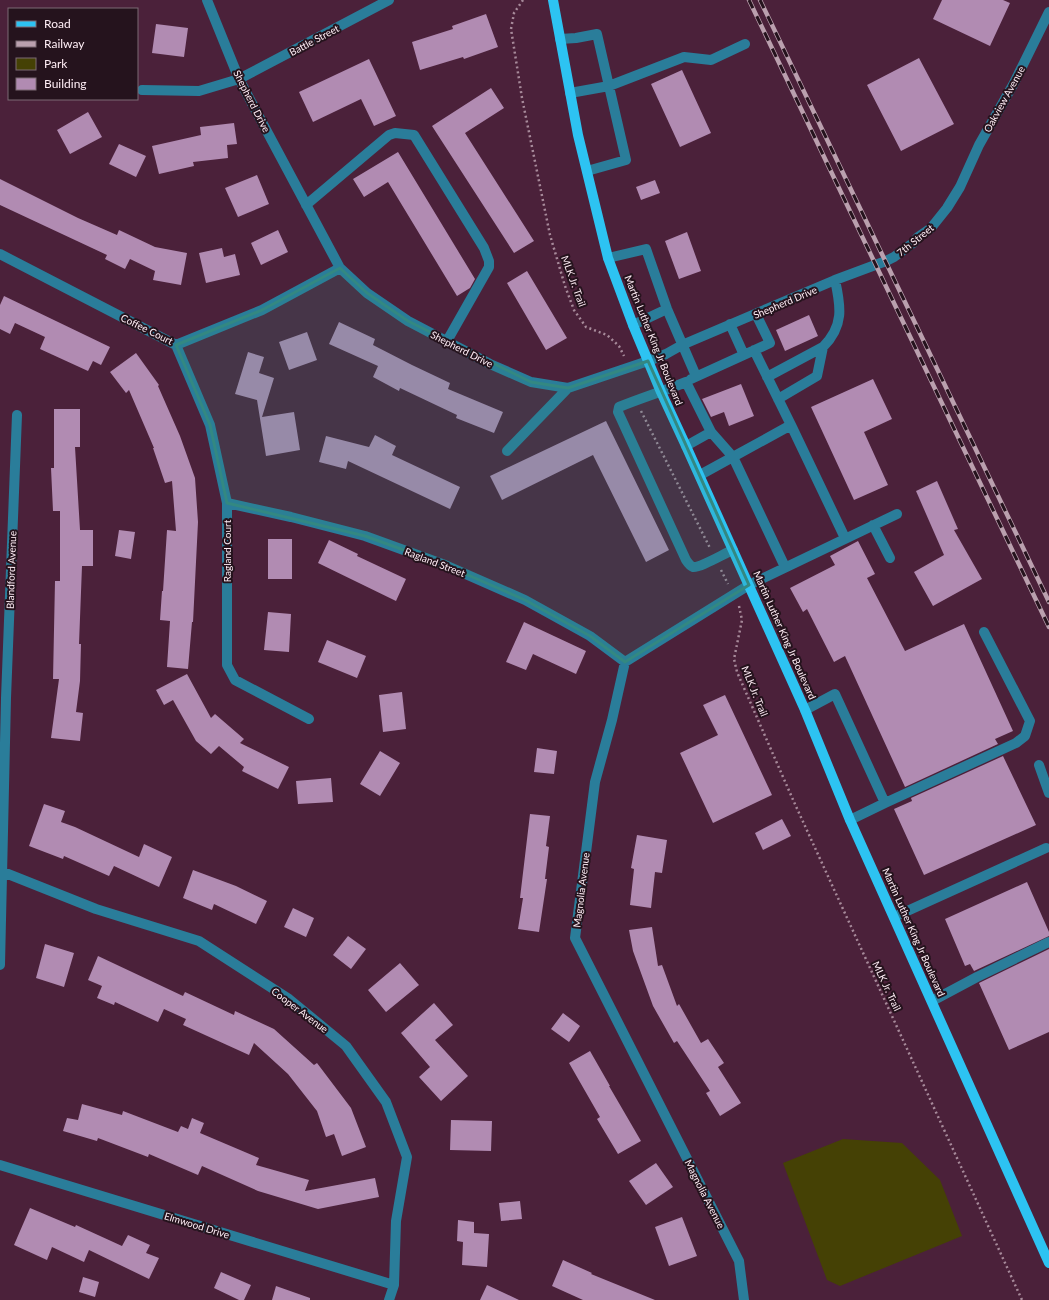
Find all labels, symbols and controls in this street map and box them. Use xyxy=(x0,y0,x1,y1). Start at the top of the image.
legend xyxy=(8,8,138,100)
text: Road xyxy=(44,16,71,31)
street label: Battle Street xyxy=(287,22,341,58)
text: Railway xyxy=(44,36,85,51)
text: Park xyxy=(44,56,68,71)
street label: Oakview Avenue xyxy=(981,64,1027,134)
street label: Shepherd Drive xyxy=(231,68,273,134)
text: Building xyxy=(44,76,87,91)
street label: 7th Street xyxy=(894,221,936,258)
street label: MLK Jr. Trail xyxy=(559,254,589,308)
street label: Martin Luther King Jr Boulevard xyxy=(622,273,686,407)
street label: Shepherd Drive xyxy=(751,283,819,321)
street label: Coffee Court xyxy=(119,311,176,347)
street label: Shepherd Drive xyxy=(429,328,495,370)
street label: Ragland Court xyxy=(221,519,233,582)
street label: Blandford Avenue xyxy=(4,531,18,609)
street label: Ragland Street xyxy=(403,545,467,579)
street label: Martin Luther King Jr Boulevard xyxy=(751,569,819,701)
street label: MLK Jr. Trail xyxy=(739,664,771,718)
street label: Magnolia Avenue xyxy=(570,852,592,928)
street label: Martin Luther King Jr Boulevard xyxy=(880,866,948,998)
street label: MLK Jr. Trail xyxy=(870,959,904,1013)
street label: Cooper Avenue xyxy=(269,985,331,1035)
street label: Magnolia Avenue xyxy=(682,1158,728,1230)
street label: Elmwood Drive xyxy=(163,1209,231,1241)

